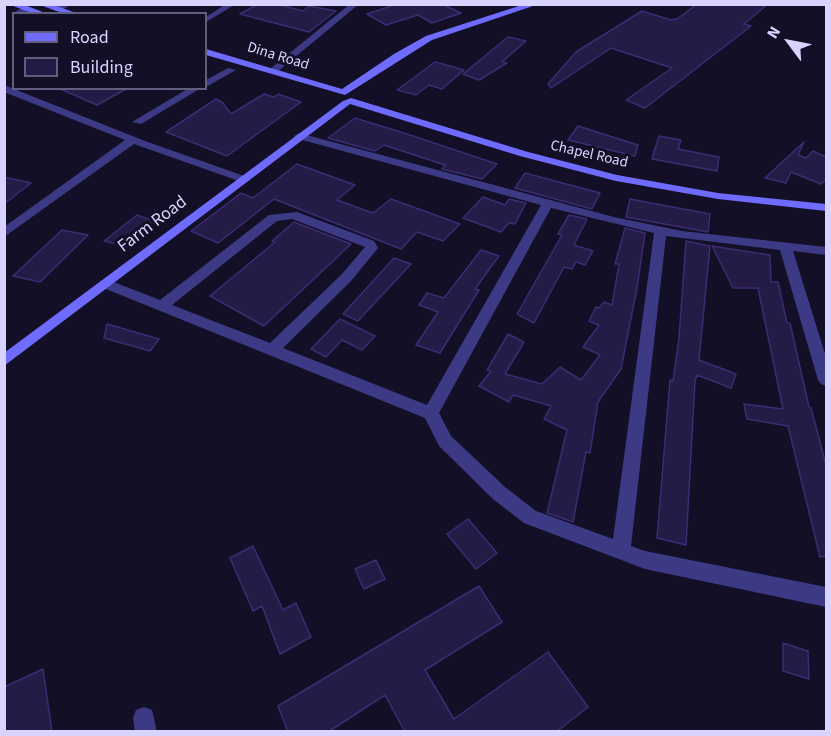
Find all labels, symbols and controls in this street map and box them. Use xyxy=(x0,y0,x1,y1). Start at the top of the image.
legend xyxy=(12,12,207,90)
north arrow xyxy=(759,12,819,72)
text: N xyxy=(762,22,786,43)
text: Road xyxy=(70,25,109,50)
street label: Dina Road xyxy=(245,39,311,75)
text: Building xyxy=(70,55,133,80)
street label: Chapel Road xyxy=(548,137,630,173)
street label: Farm Road xyxy=(114,192,192,258)

